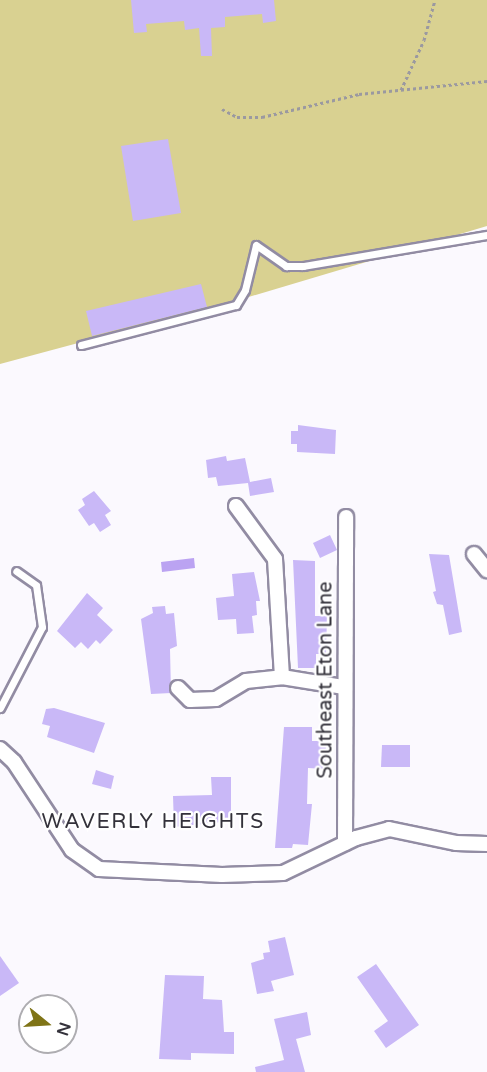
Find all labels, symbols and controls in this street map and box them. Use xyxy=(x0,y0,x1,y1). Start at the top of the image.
street label: Southeast Eton Lane xyxy=(314,581,338,779)
district label: WAVERLY HEIGHTS xyxy=(41,809,265,835)
north arrow xyxy=(18,994,78,1054)
text: N xyxy=(52,1020,75,1038)

